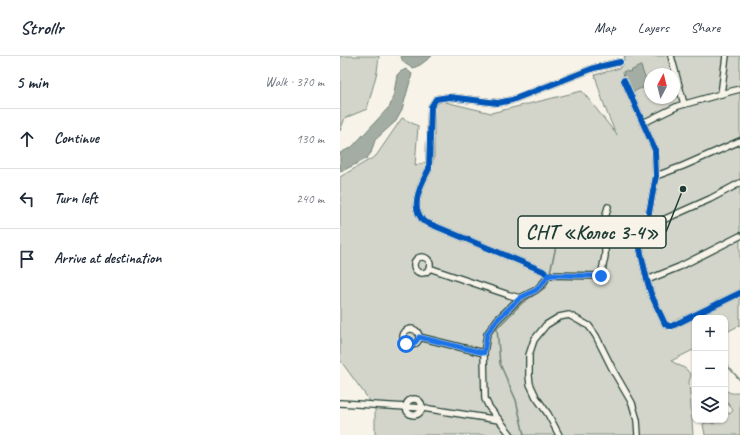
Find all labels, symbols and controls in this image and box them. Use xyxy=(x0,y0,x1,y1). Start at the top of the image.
text: Strollr xyxy=(20,16,63,40)
text: Map xyxy=(594,19,616,36)
text: Layers xyxy=(638,19,669,36)
text: Share xyxy=(691,19,720,36)
north arrow xyxy=(644,68,680,104)
text: 5 min xyxy=(16,72,48,93)
text: Walk · 370 m xyxy=(265,74,324,90)
icon: ahead xyxy=(16,128,38,150)
text: Continue xyxy=(54,129,99,148)
text: 130 m xyxy=(296,131,324,147)
icon: left xyxy=(16,188,38,210)
text: Turn left xyxy=(54,189,97,208)
text: 240 m xyxy=(296,191,324,207)
callout: СНТ «Колос 3-4» xyxy=(518,216,666,248)
text: СНТ «Колос 3-4» xyxy=(526,220,659,245)
icon: arrive xyxy=(16,248,38,270)
text: Arrive at destination xyxy=(54,249,161,268)
route end xyxy=(592,267,610,285)
map controls xyxy=(692,315,728,423)
button: + xyxy=(692,315,728,351)
route start xyxy=(397,335,415,353)
button: − xyxy=(692,351,728,387)
button: layers xyxy=(692,387,728,423)

